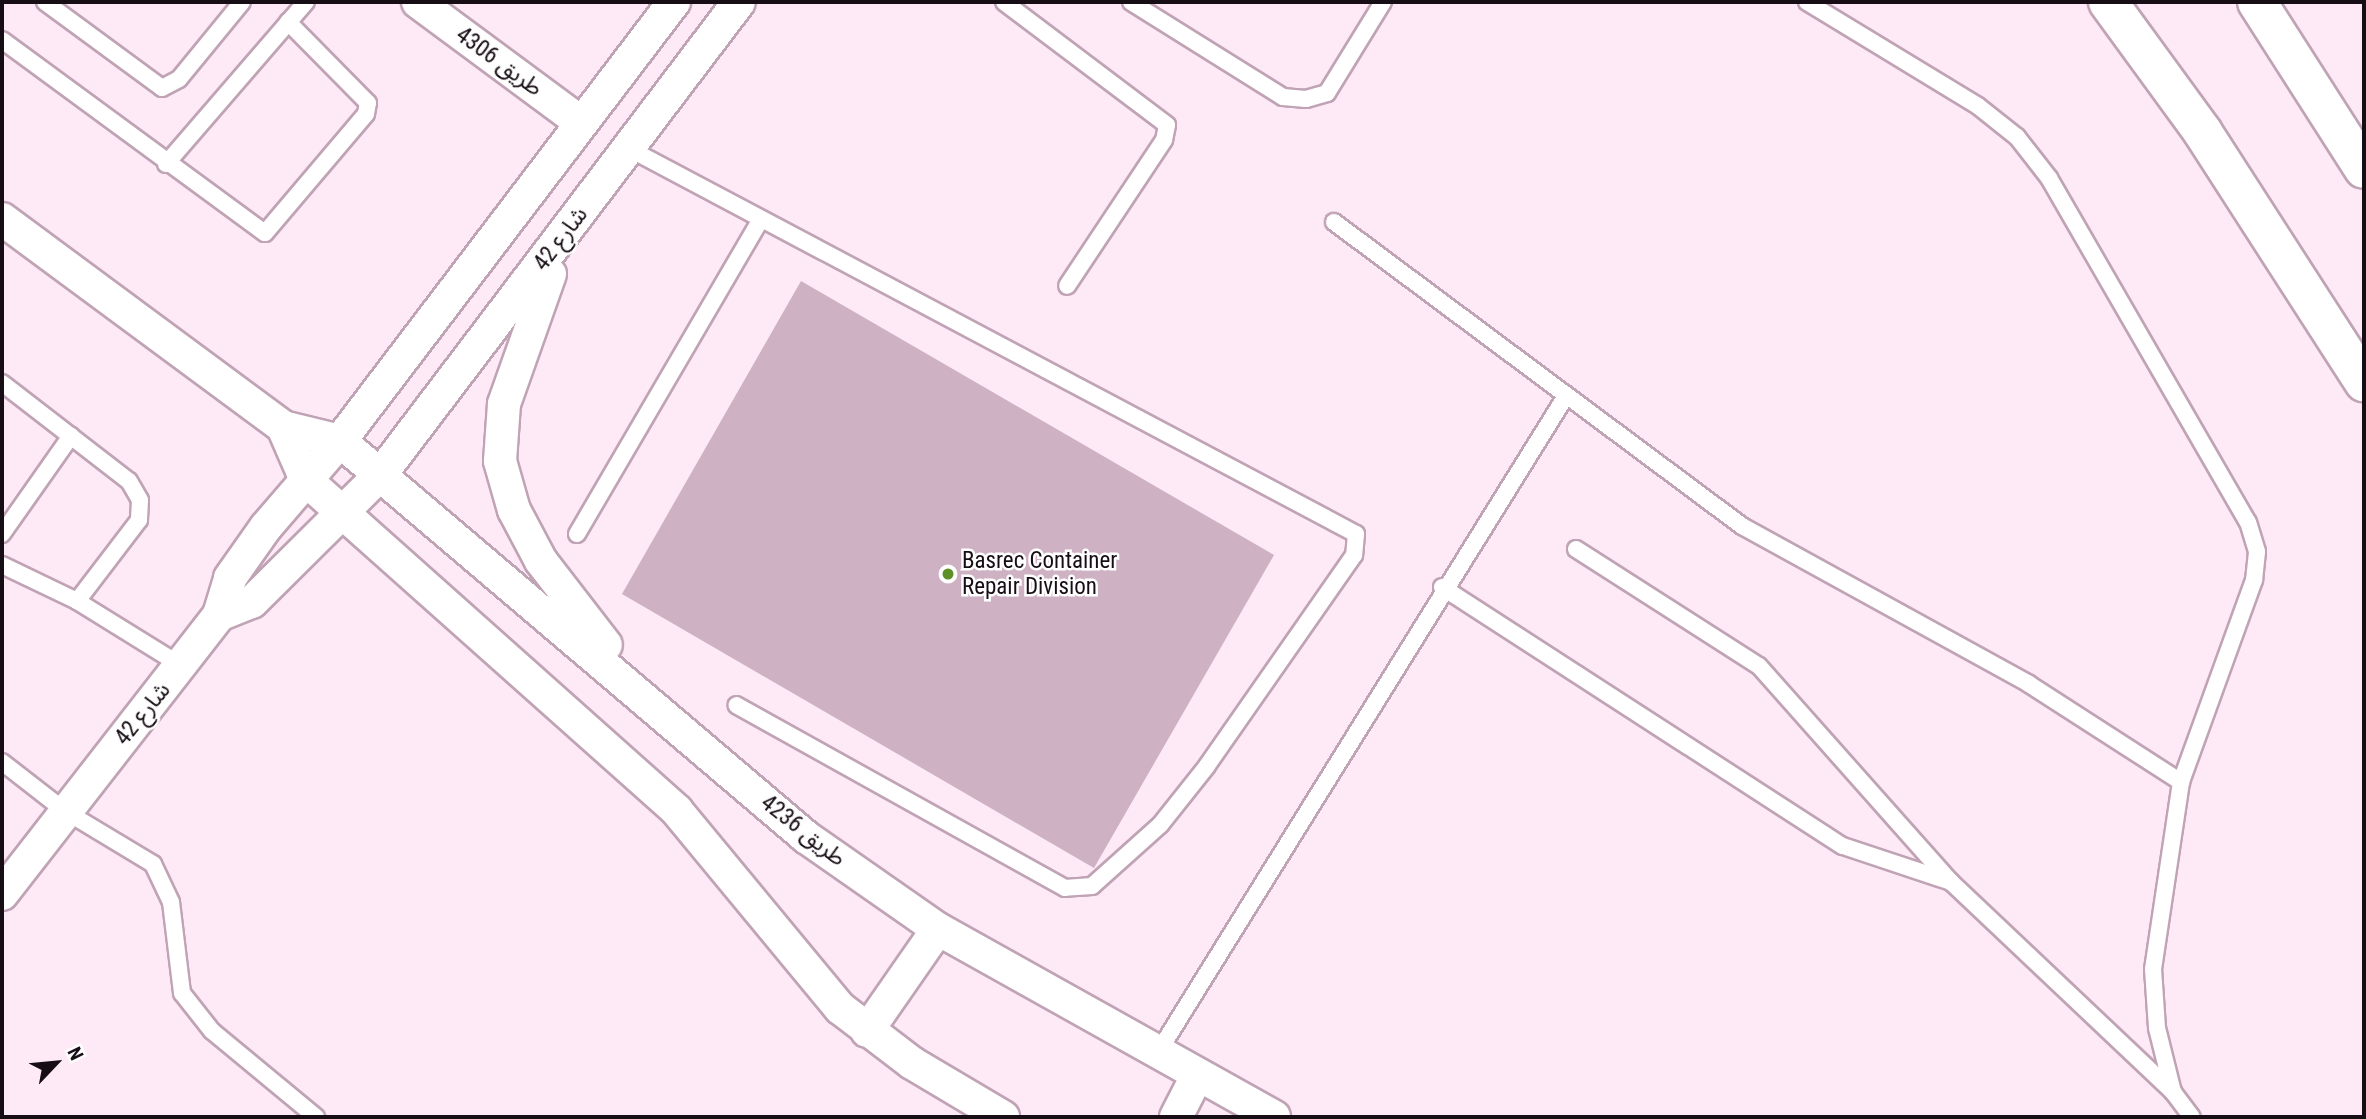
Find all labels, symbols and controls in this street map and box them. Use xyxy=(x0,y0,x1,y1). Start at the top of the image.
street label: طريق 4306 xyxy=(450,21,548,103)
street label: شارع 42 xyxy=(528,202,594,276)
place label: Basrec Container Repair Division xyxy=(962,547,1117,601)
marker: Basrec Container Repair Division xyxy=(940,566,956,582)
street label: شارع 42 xyxy=(109,677,177,751)
street label: طريق 4236 xyxy=(755,789,851,873)
north arrow xyxy=(21,1028,91,1098)
text: N xyxy=(62,1043,88,1064)

